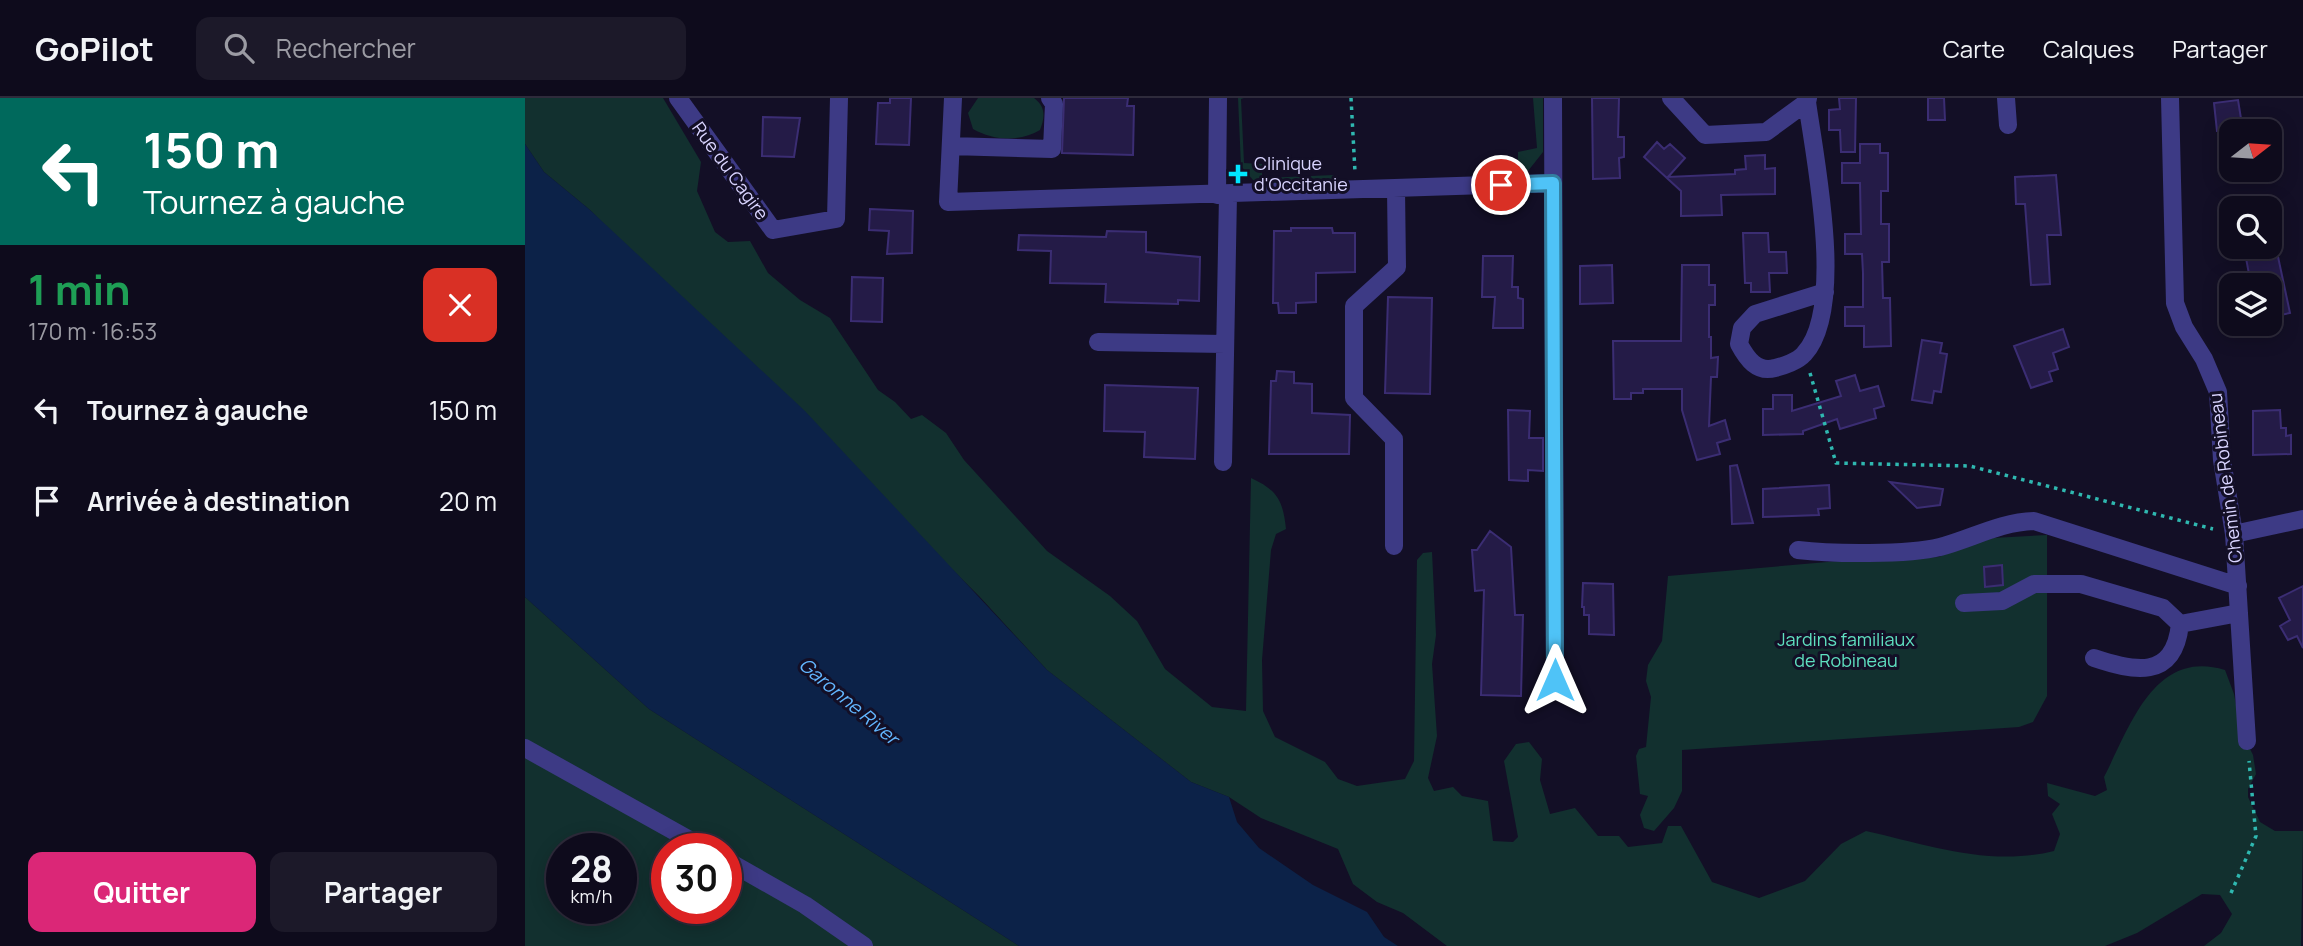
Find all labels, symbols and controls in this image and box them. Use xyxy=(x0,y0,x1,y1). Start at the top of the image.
search box xyxy=(196,17,686,80)
text: GoPilot xyxy=(35,26,154,71)
icon: search xyxy=(220,29,258,67)
text: Rechercher xyxy=(276,30,416,66)
text: Carte xyxy=(1943,32,2005,65)
text: Calques xyxy=(2043,32,2134,65)
text: Partager xyxy=(2172,32,2268,65)
text: 150 m xyxy=(143,116,279,183)
street label: Rue du Cagire xyxy=(687,117,775,224)
north arrow xyxy=(2219,119,2282,182)
map controls xyxy=(2219,119,2282,336)
icon: left xyxy=(28,126,119,217)
place label: Clinique d'Occitanie xyxy=(1254,151,1348,196)
pin xyxy=(1471,155,1531,215)
marker: Clinique d'Occitanie xyxy=(1228,164,1248,184)
icon: arrive xyxy=(1482,166,1520,204)
text: Tournez à gauche xyxy=(143,180,405,224)
button: search xyxy=(2219,196,2282,259)
text: 1 min xyxy=(28,260,131,318)
button: close xyxy=(423,268,497,342)
button: layers xyxy=(2219,273,2282,336)
text: 170 m · 16:53 xyxy=(28,315,157,347)
icon: left xyxy=(28,391,66,429)
text: Tournez à gauche xyxy=(87,392,308,428)
text: 150 m xyxy=(429,392,497,428)
street label: Chemin de Robineau xyxy=(2203,392,2247,564)
icon: arrive xyxy=(28,482,66,520)
text: Arrivée à destination xyxy=(87,483,350,519)
text: 20 m xyxy=(439,483,497,519)
park label: Jardins familiaux de Robineau xyxy=(1777,627,1915,672)
position arrow xyxy=(1518,643,1592,717)
water label: Garonne River xyxy=(794,652,906,752)
speed limit sign: 30 xyxy=(651,833,742,924)
text: 28 xyxy=(570,845,613,893)
button: Quitter xyxy=(28,852,256,932)
button: Partager xyxy=(270,852,497,932)
text: km/h xyxy=(571,884,612,908)

